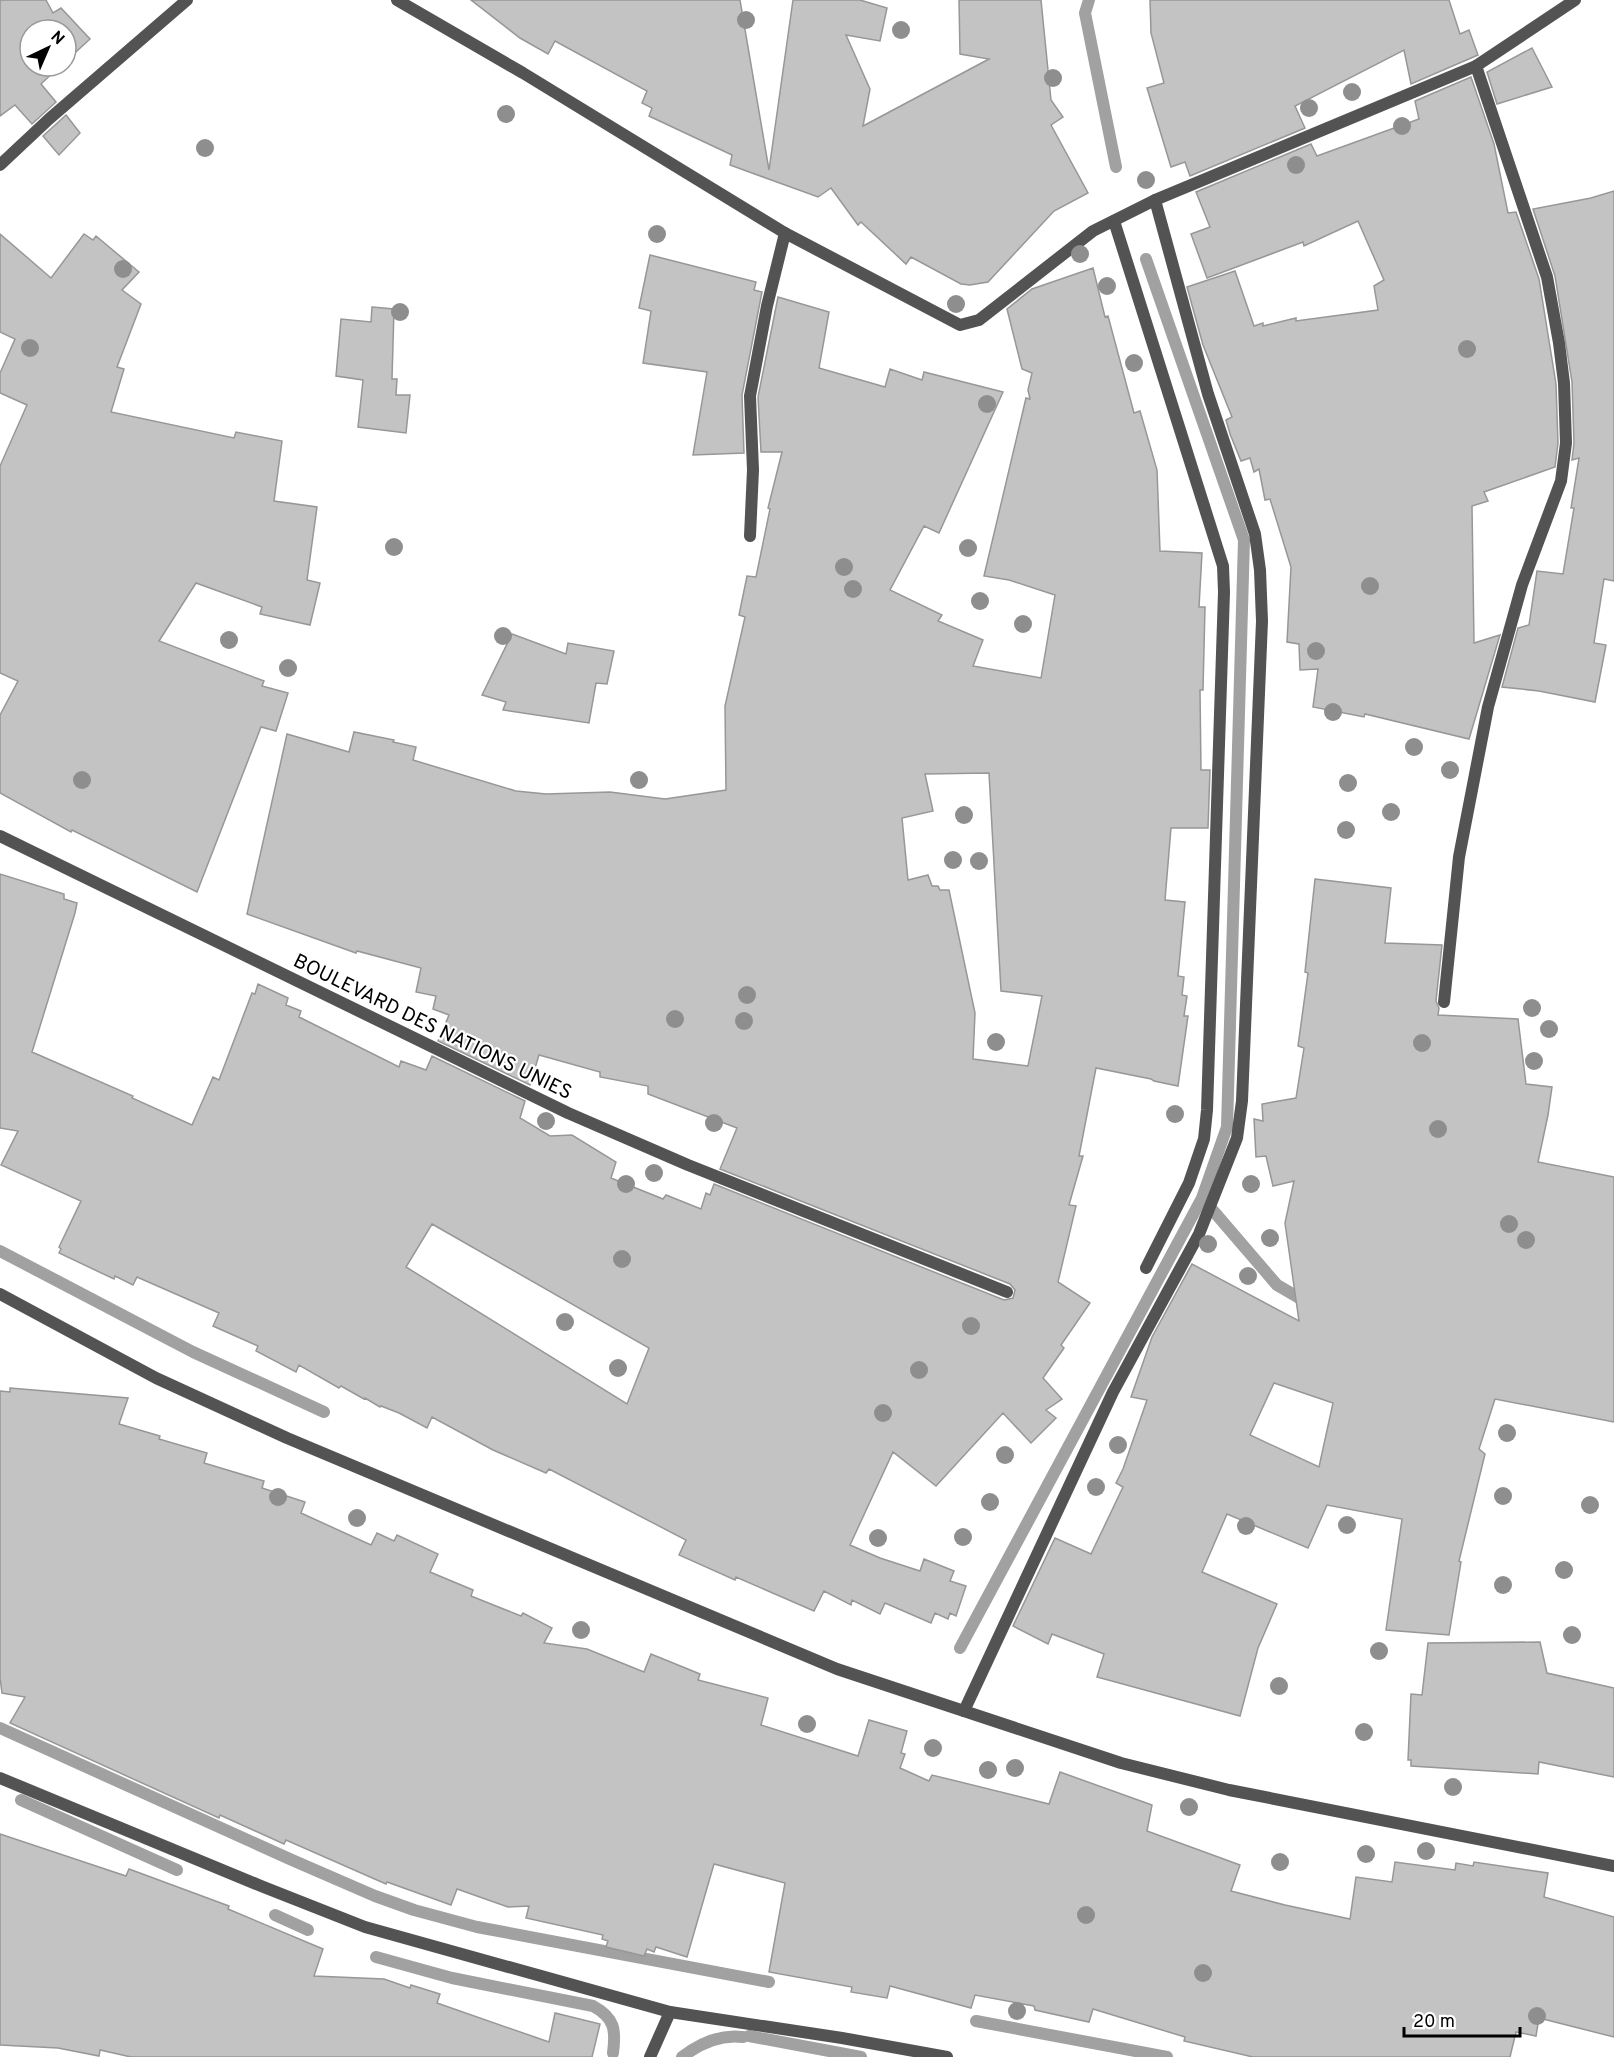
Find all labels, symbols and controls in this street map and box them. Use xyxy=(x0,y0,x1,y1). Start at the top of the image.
north arrow xyxy=(18,18,78,78)
text: N xyxy=(46,27,68,50)
street label: BOULEVARD DES NATIONS UNIES xyxy=(288,949,576,1107)
scale bar xyxy=(1404,2000,1520,2038)
text: 20 m xyxy=(1413,2011,1455,2034)

